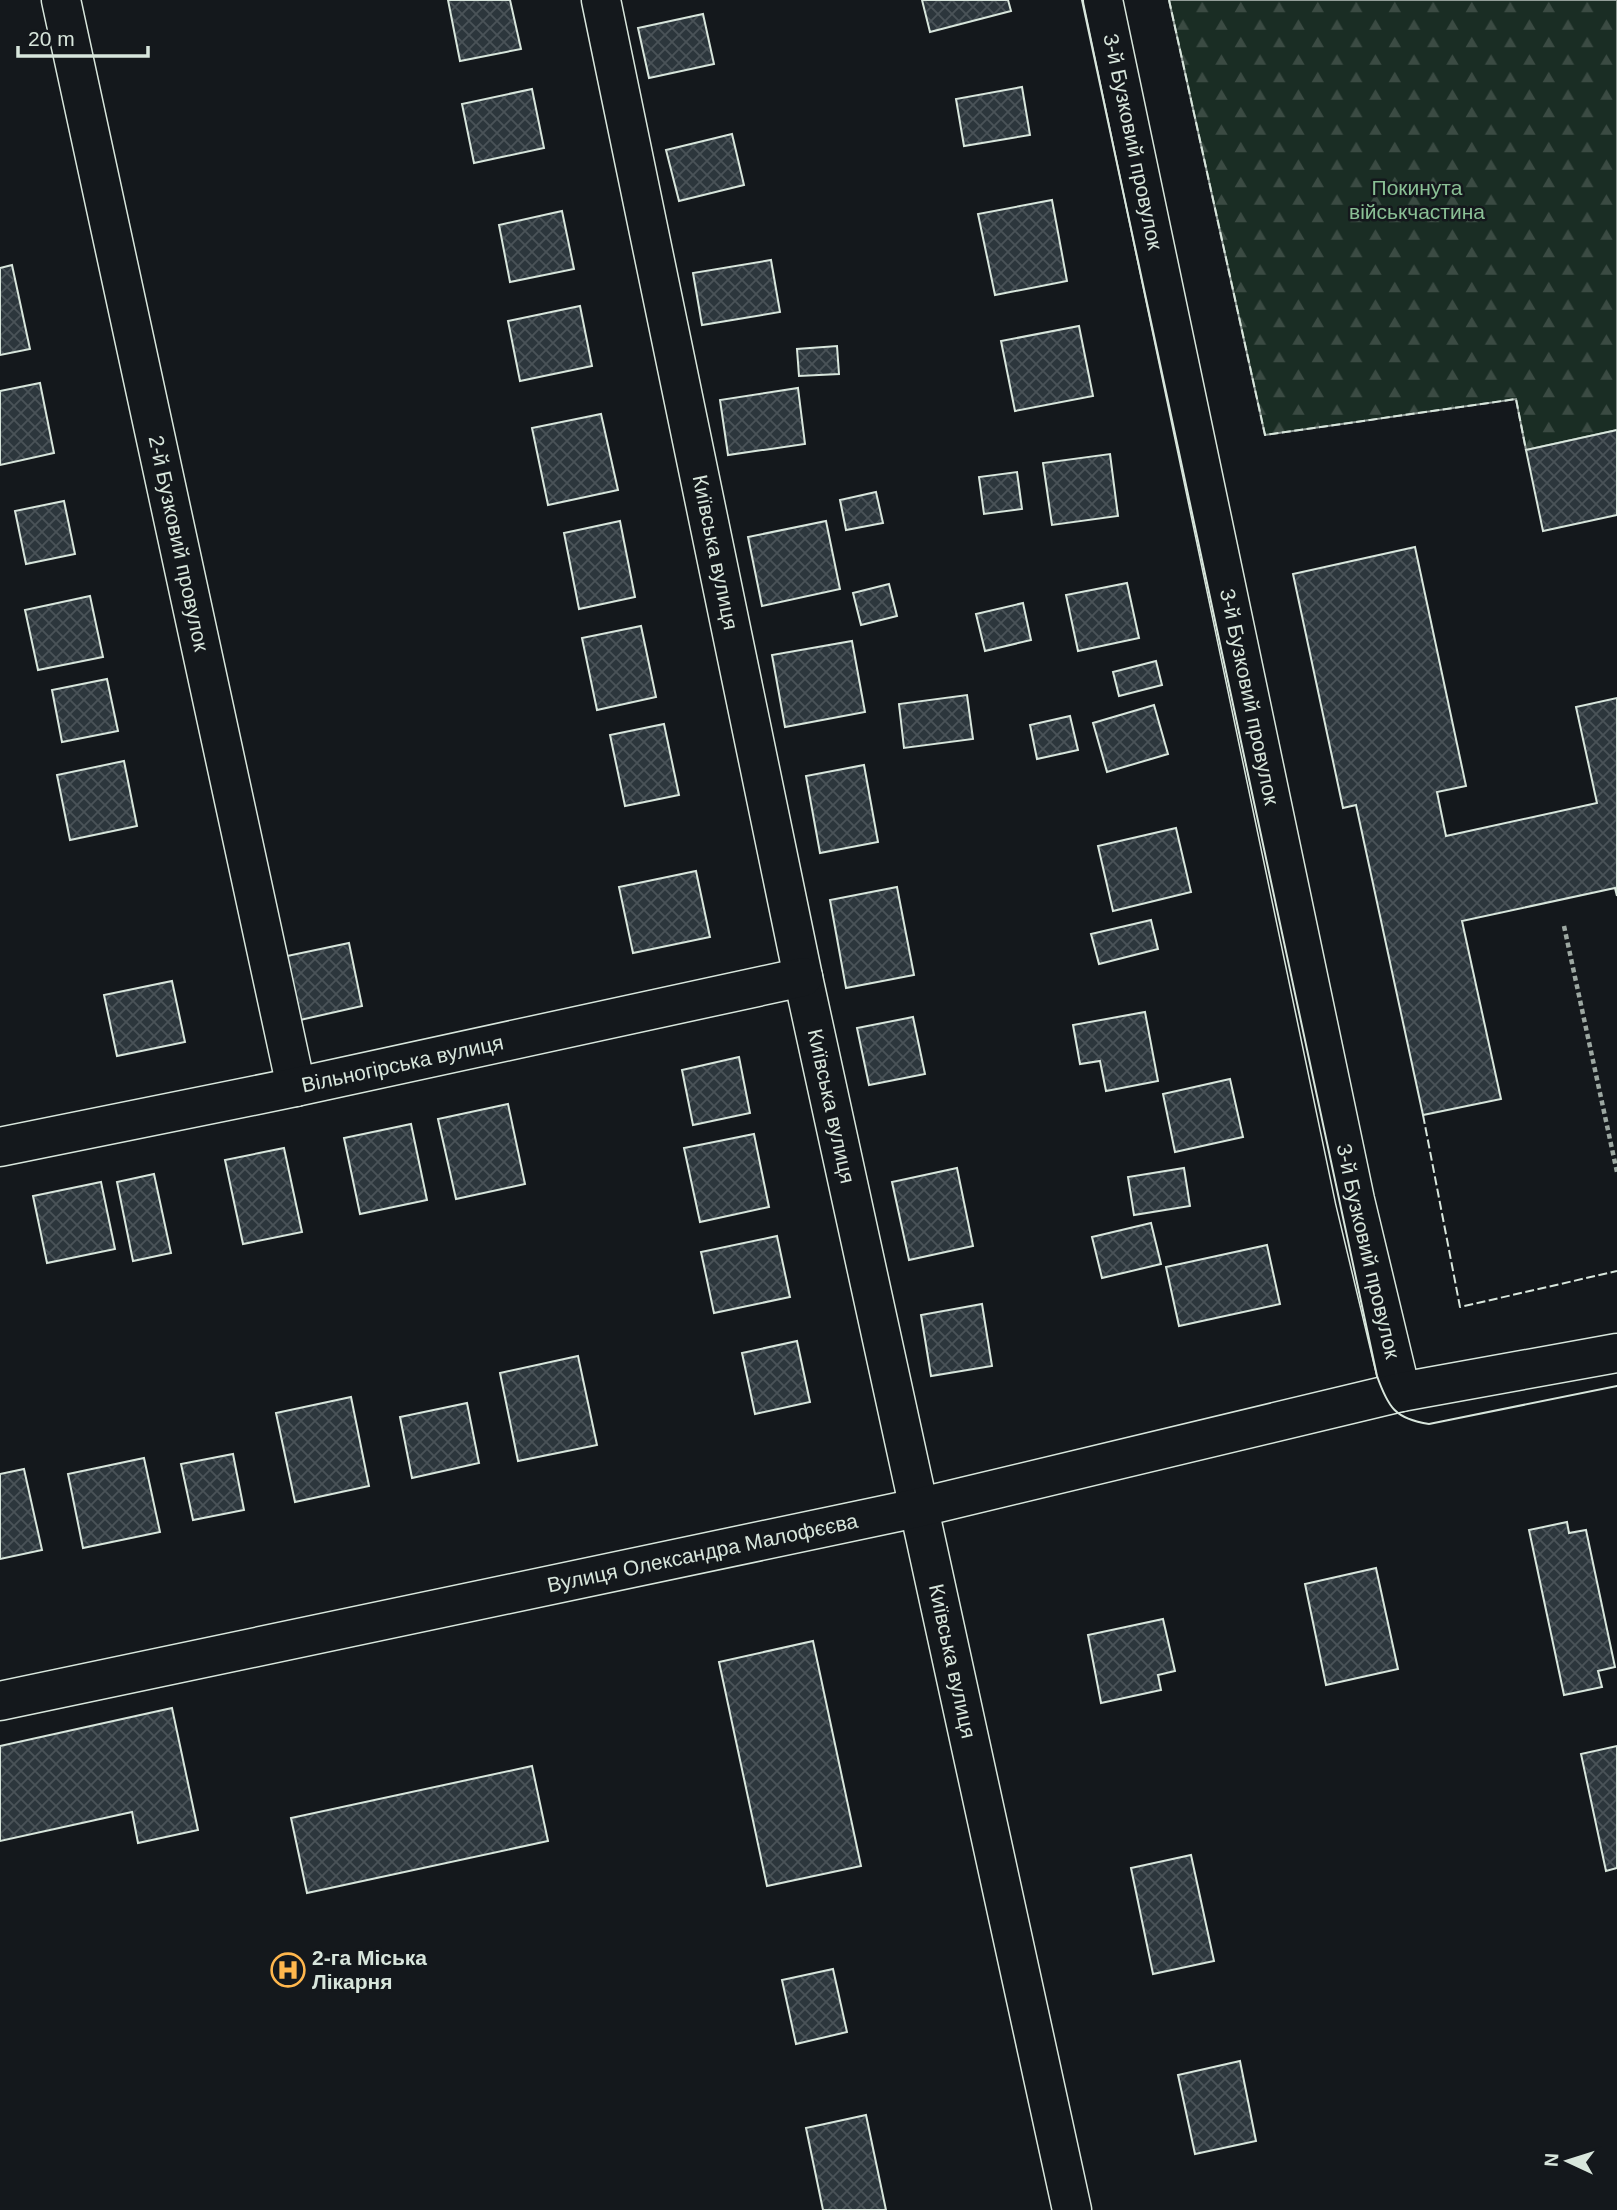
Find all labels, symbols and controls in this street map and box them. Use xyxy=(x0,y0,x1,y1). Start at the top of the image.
scale bar xyxy=(18,14,147,58)
text: 20 m xyxy=(28,27,75,50)
street label: 3-й Бузковий провулок xyxy=(1099,32,1167,253)
park label: Покинута військчастина xyxy=(1349,176,1485,223)
street label: 2-й Бузковий провулок xyxy=(144,433,214,654)
street label: Київська вулиця xyxy=(688,473,743,632)
street label: 3-й Бузковий провулок xyxy=(1216,587,1284,808)
street label: Київська вулиця xyxy=(804,1027,860,1186)
street label: Вільногірська вулиця xyxy=(299,1030,506,1096)
street label: 3-й Бузковий провулок xyxy=(1332,1141,1405,1362)
street label: Вулиця Олександра Малофєєва xyxy=(545,1509,860,1597)
street label: Київська вулиця xyxy=(925,1582,981,1741)
place label: 2-га Міська Лікарня xyxy=(312,1946,427,1993)
hospital icon: 2-га Міська Лікарня xyxy=(269,1951,307,1989)
north arrow xyxy=(1533,2126,1603,2196)
text: N xyxy=(1541,2152,1562,2167)

